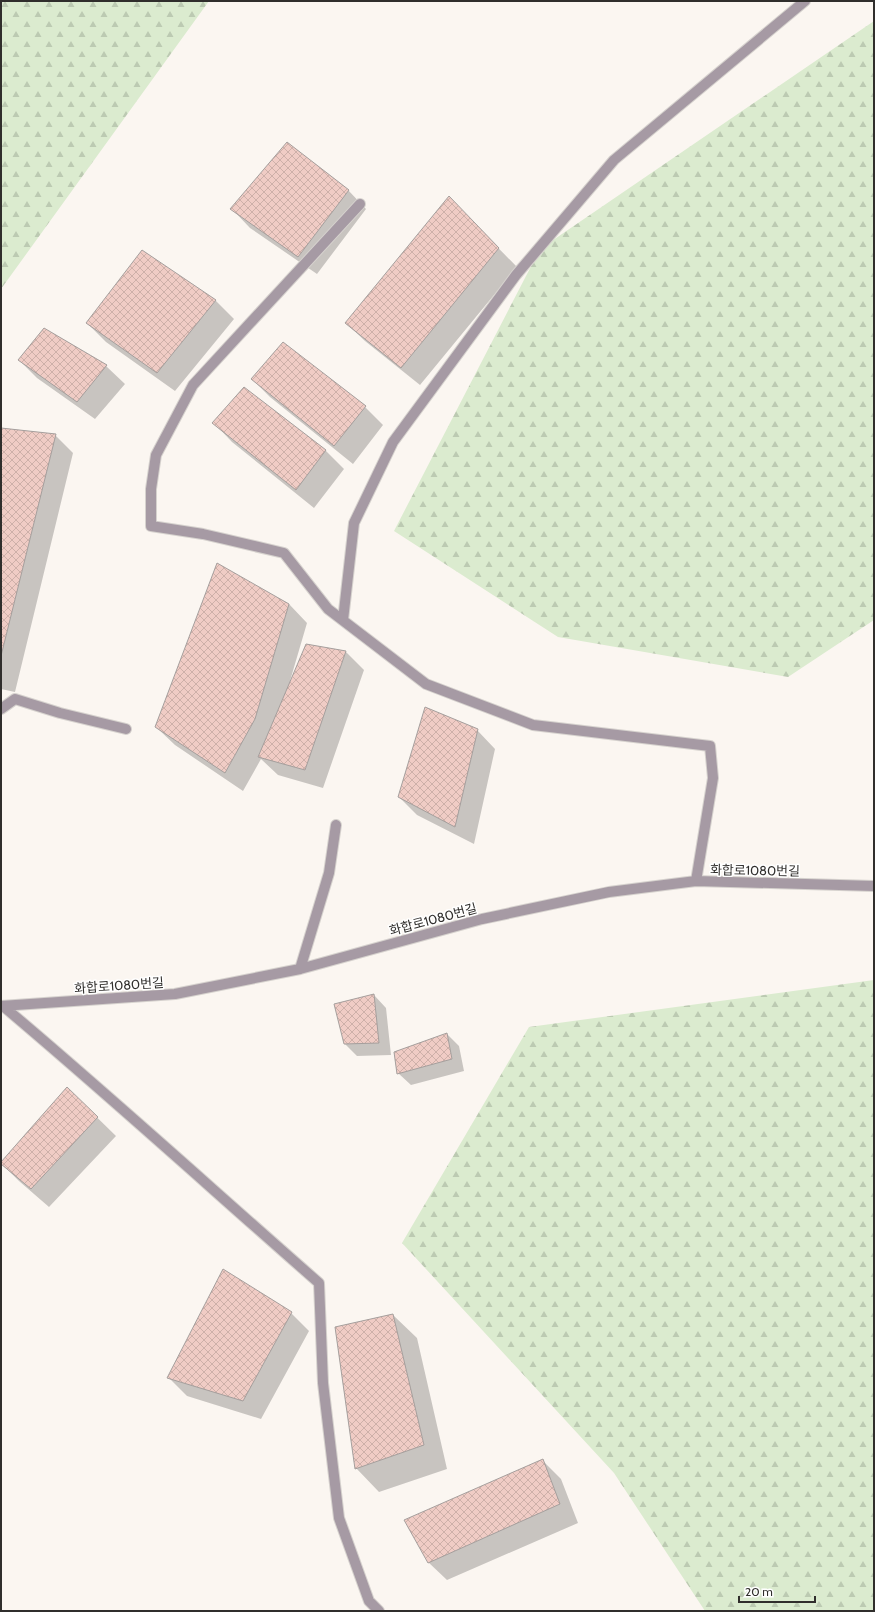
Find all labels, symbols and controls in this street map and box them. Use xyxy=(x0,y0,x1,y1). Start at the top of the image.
street label: 화합로1080번길 xyxy=(710,861,800,879)
street label: 화합로1080번길 xyxy=(387,900,479,938)
street label: 화합로1080번길 xyxy=(74,974,164,996)
scale bar xyxy=(739,1578,815,1604)
text: 20 m xyxy=(745,1584,773,1599)

